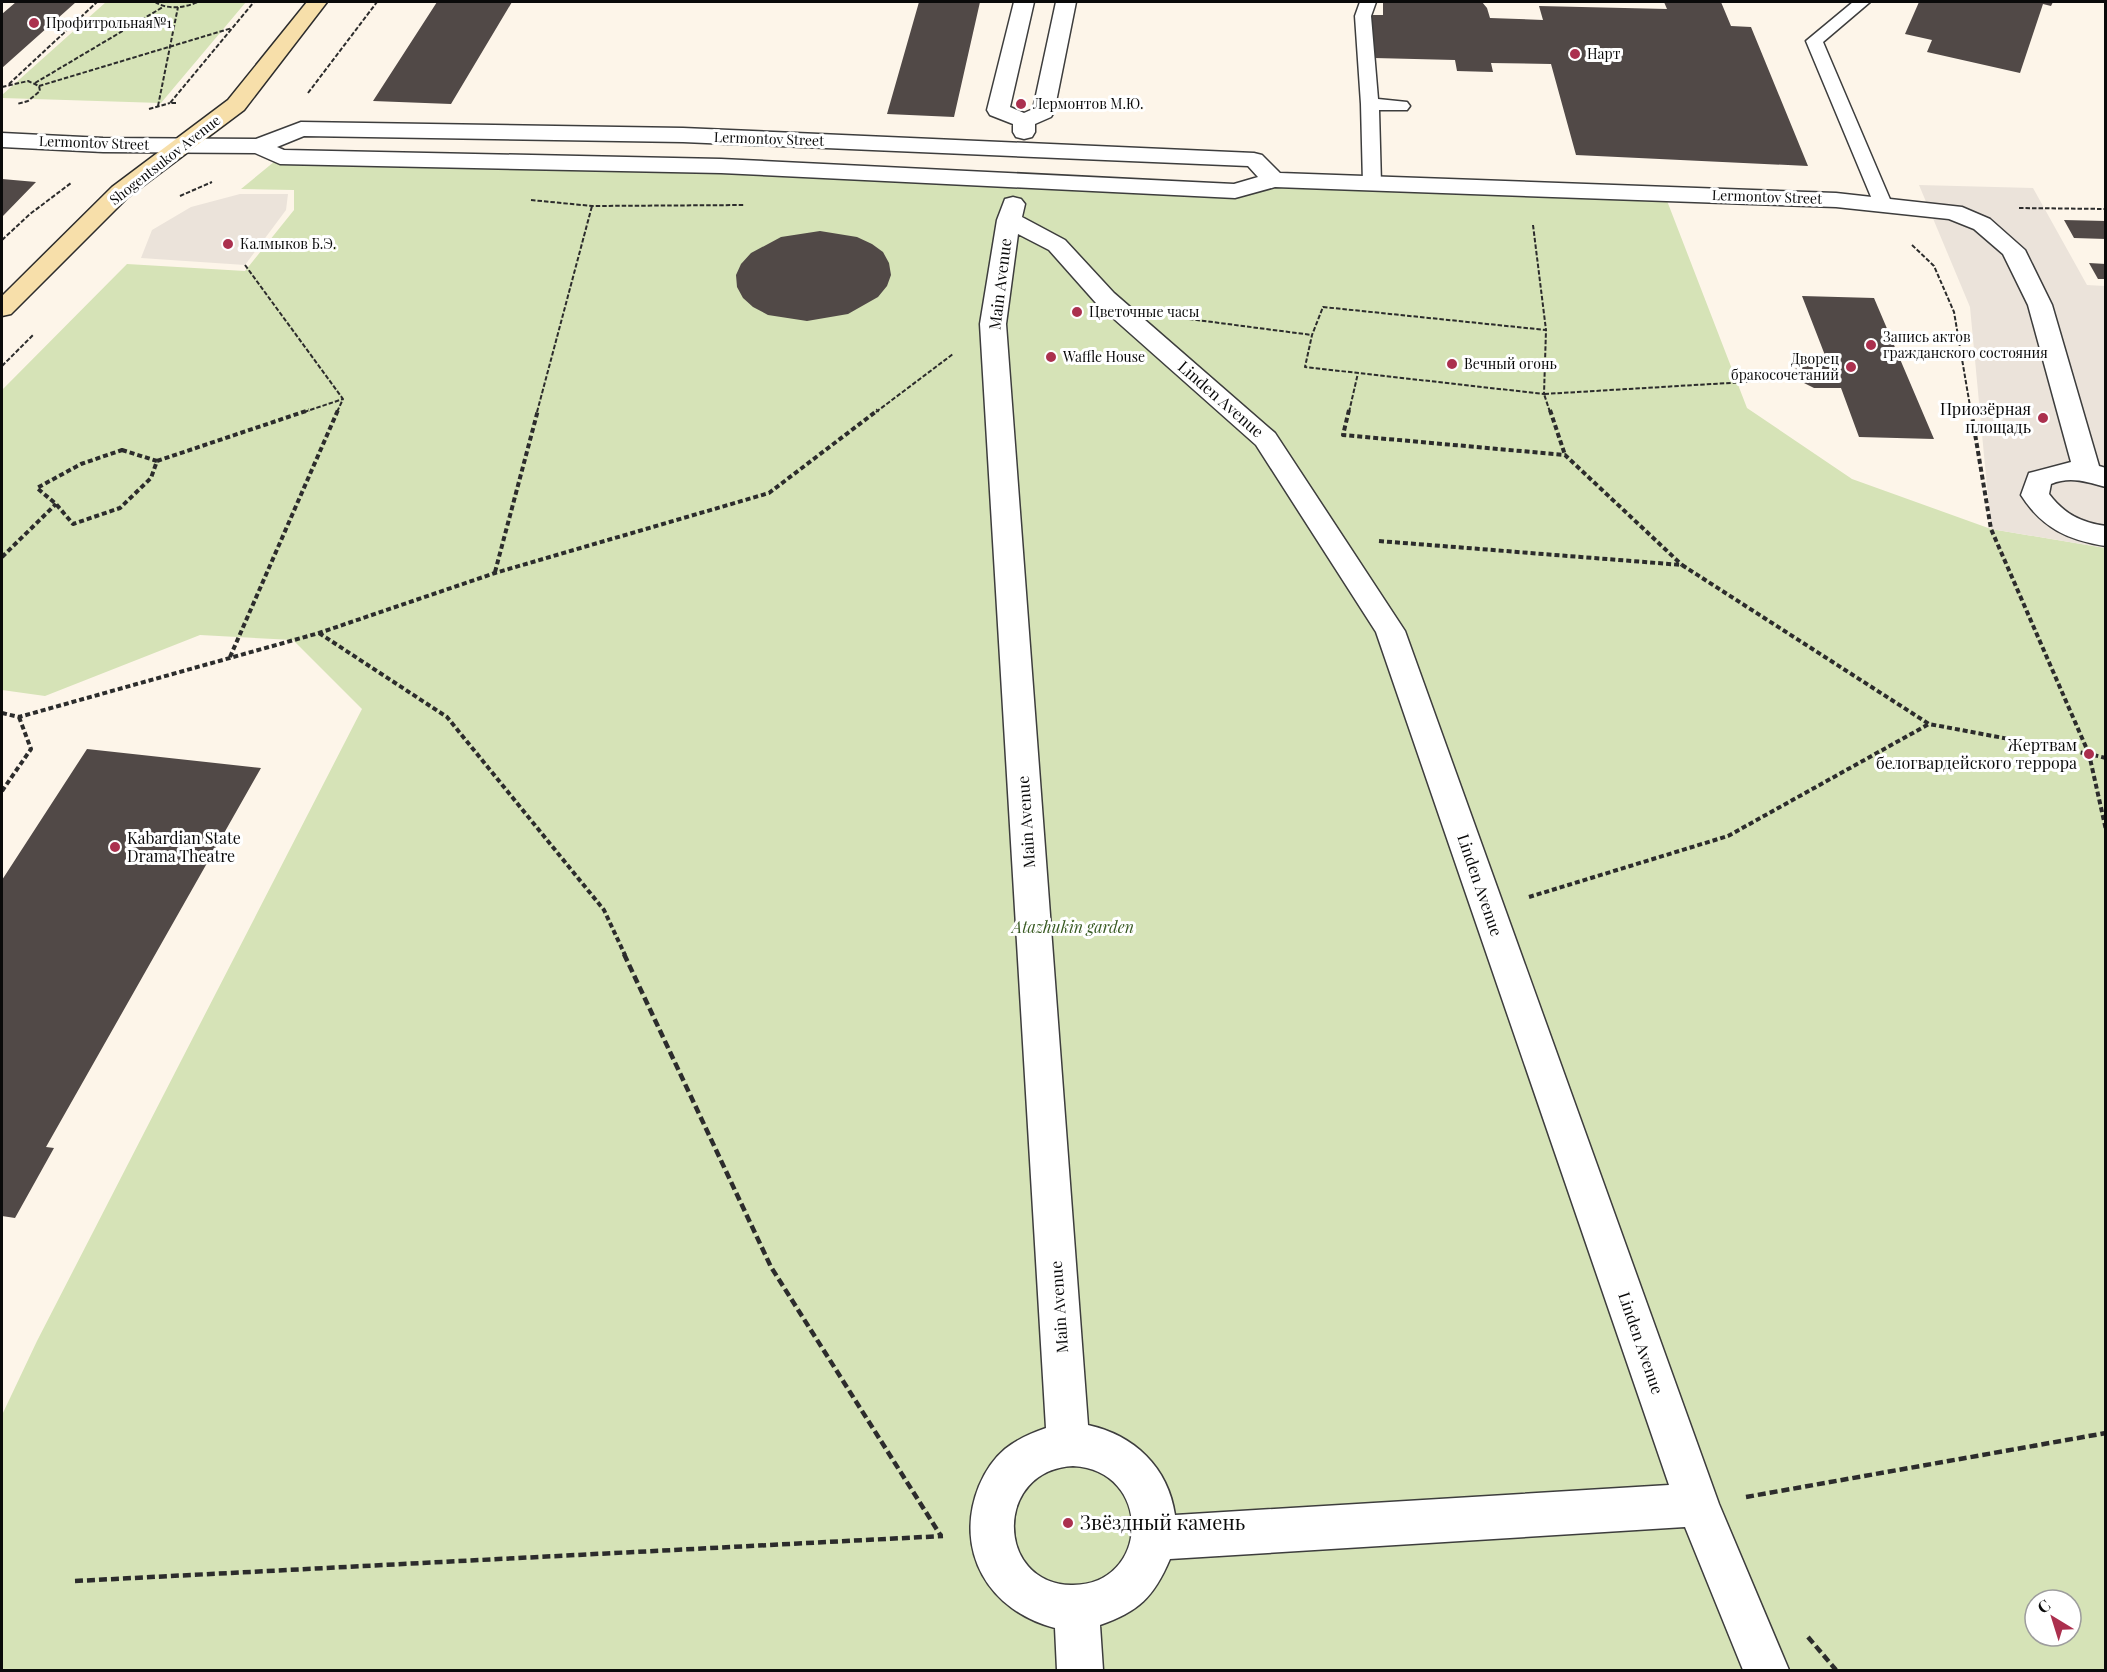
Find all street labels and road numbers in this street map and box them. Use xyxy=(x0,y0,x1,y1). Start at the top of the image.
street label: Shogentsukov Avenue xyxy=(105,110,224,209)
street label: Lermontov Street xyxy=(714,127,825,150)
street label: Lermontov Street xyxy=(39,131,150,154)
street label: Lermontov Street xyxy=(1712,185,1823,208)
street label: Main Avenue xyxy=(983,237,1016,331)
street label: Linden Avenue xyxy=(1174,356,1269,442)
street label: Main Avenue xyxy=(1012,775,1039,869)
street label: Linden Avenue xyxy=(1453,831,1508,939)
street label: Main Avenue xyxy=(1045,1260,1072,1354)
street label: Linden Avenue xyxy=(1614,1289,1669,1397)

